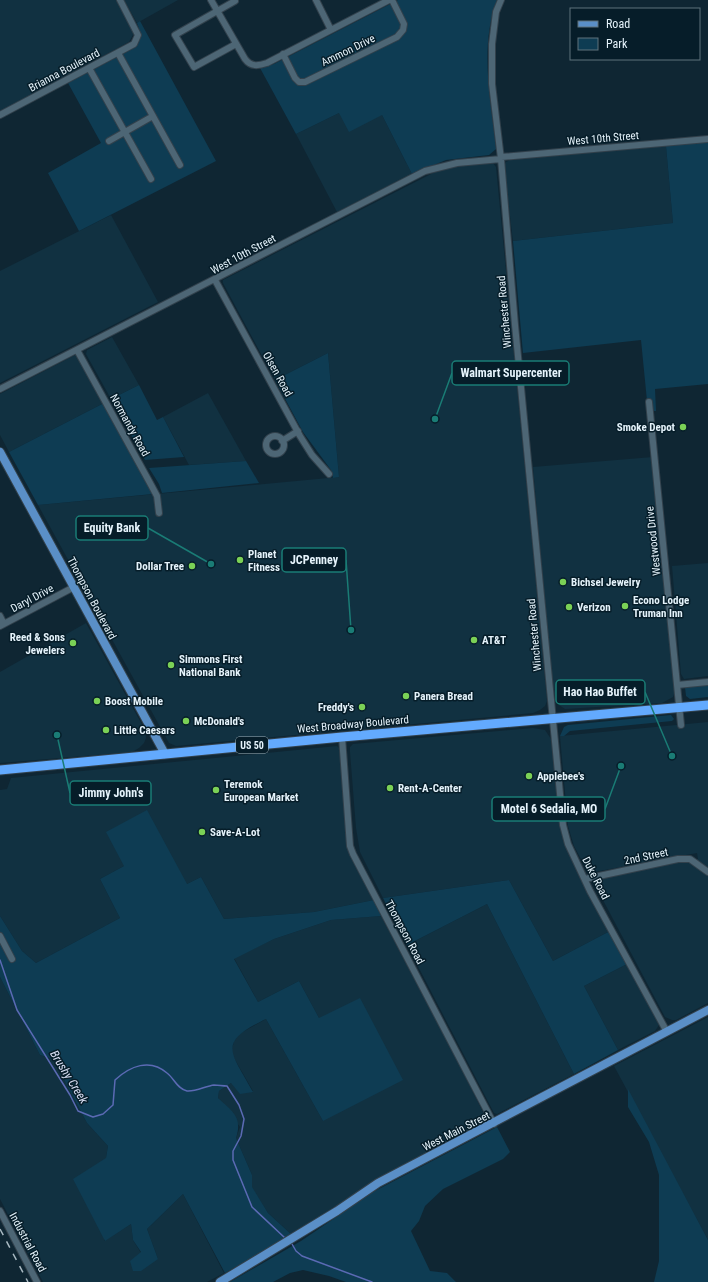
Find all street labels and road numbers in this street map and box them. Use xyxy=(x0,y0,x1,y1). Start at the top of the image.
street label: Ammon Drive xyxy=(319,32,377,69)
street label: Brianna Boulevard xyxy=(26,46,102,95)
street label: West 10th Street xyxy=(567,129,639,148)
street label: West 10th Street xyxy=(208,232,278,277)
street label: Winchester Road xyxy=(495,275,514,349)
street label: Olsen Road xyxy=(260,350,295,399)
street label: Normandy Road xyxy=(107,392,152,459)
street label: Westwood Drive xyxy=(643,506,664,576)
street label: Thompson Boulevard xyxy=(64,555,119,642)
street label: Daryl Drive xyxy=(9,582,56,615)
street label: Winchester Road xyxy=(525,598,544,672)
street label: West Broadway Boulevard xyxy=(297,713,409,736)
road number: US 50 xyxy=(236,737,268,753)
street label: 2nd Street xyxy=(623,846,669,867)
street label: Duke Road xyxy=(579,855,612,902)
street label: Thompson Road xyxy=(382,898,427,967)
street label: West Main Street xyxy=(420,1109,492,1154)
street label: Industrial Road xyxy=(6,1210,49,1274)

